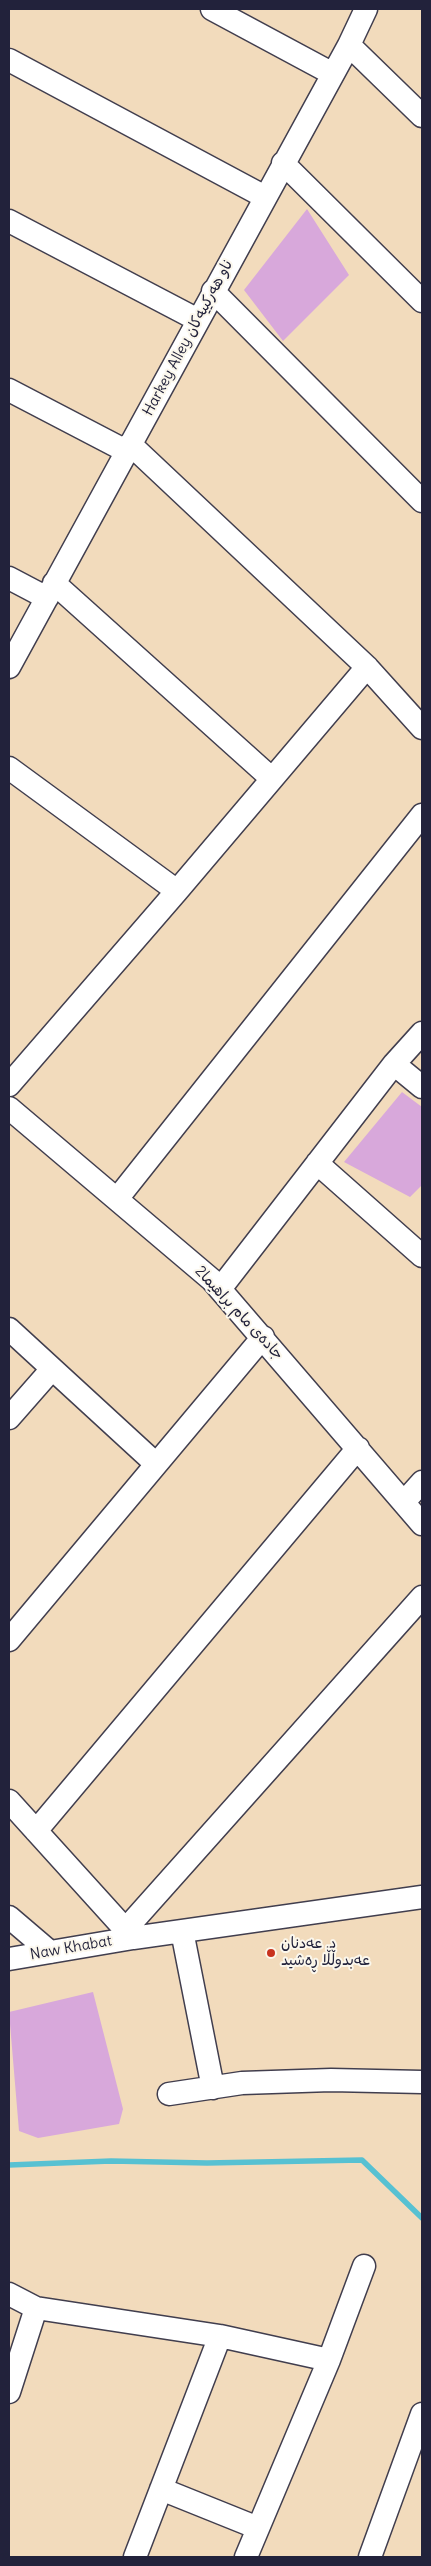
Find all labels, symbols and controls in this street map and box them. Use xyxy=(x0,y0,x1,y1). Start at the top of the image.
street label: Harkey Alley ناو هەركييەكان xyxy=(139,257,237,419)
street label: جادەی مام براهیما2 xyxy=(191,1262,287,1364)
street label: Naw Khabat xyxy=(29,1932,113,1964)
place label: د. عەدنان عەبدوڵڵا ڕەشید xyxy=(281,1935,370,1970)
marker: د. عەدنان عەبدوڵڵا ڕەشید xyxy=(265,1947,277,1959)

